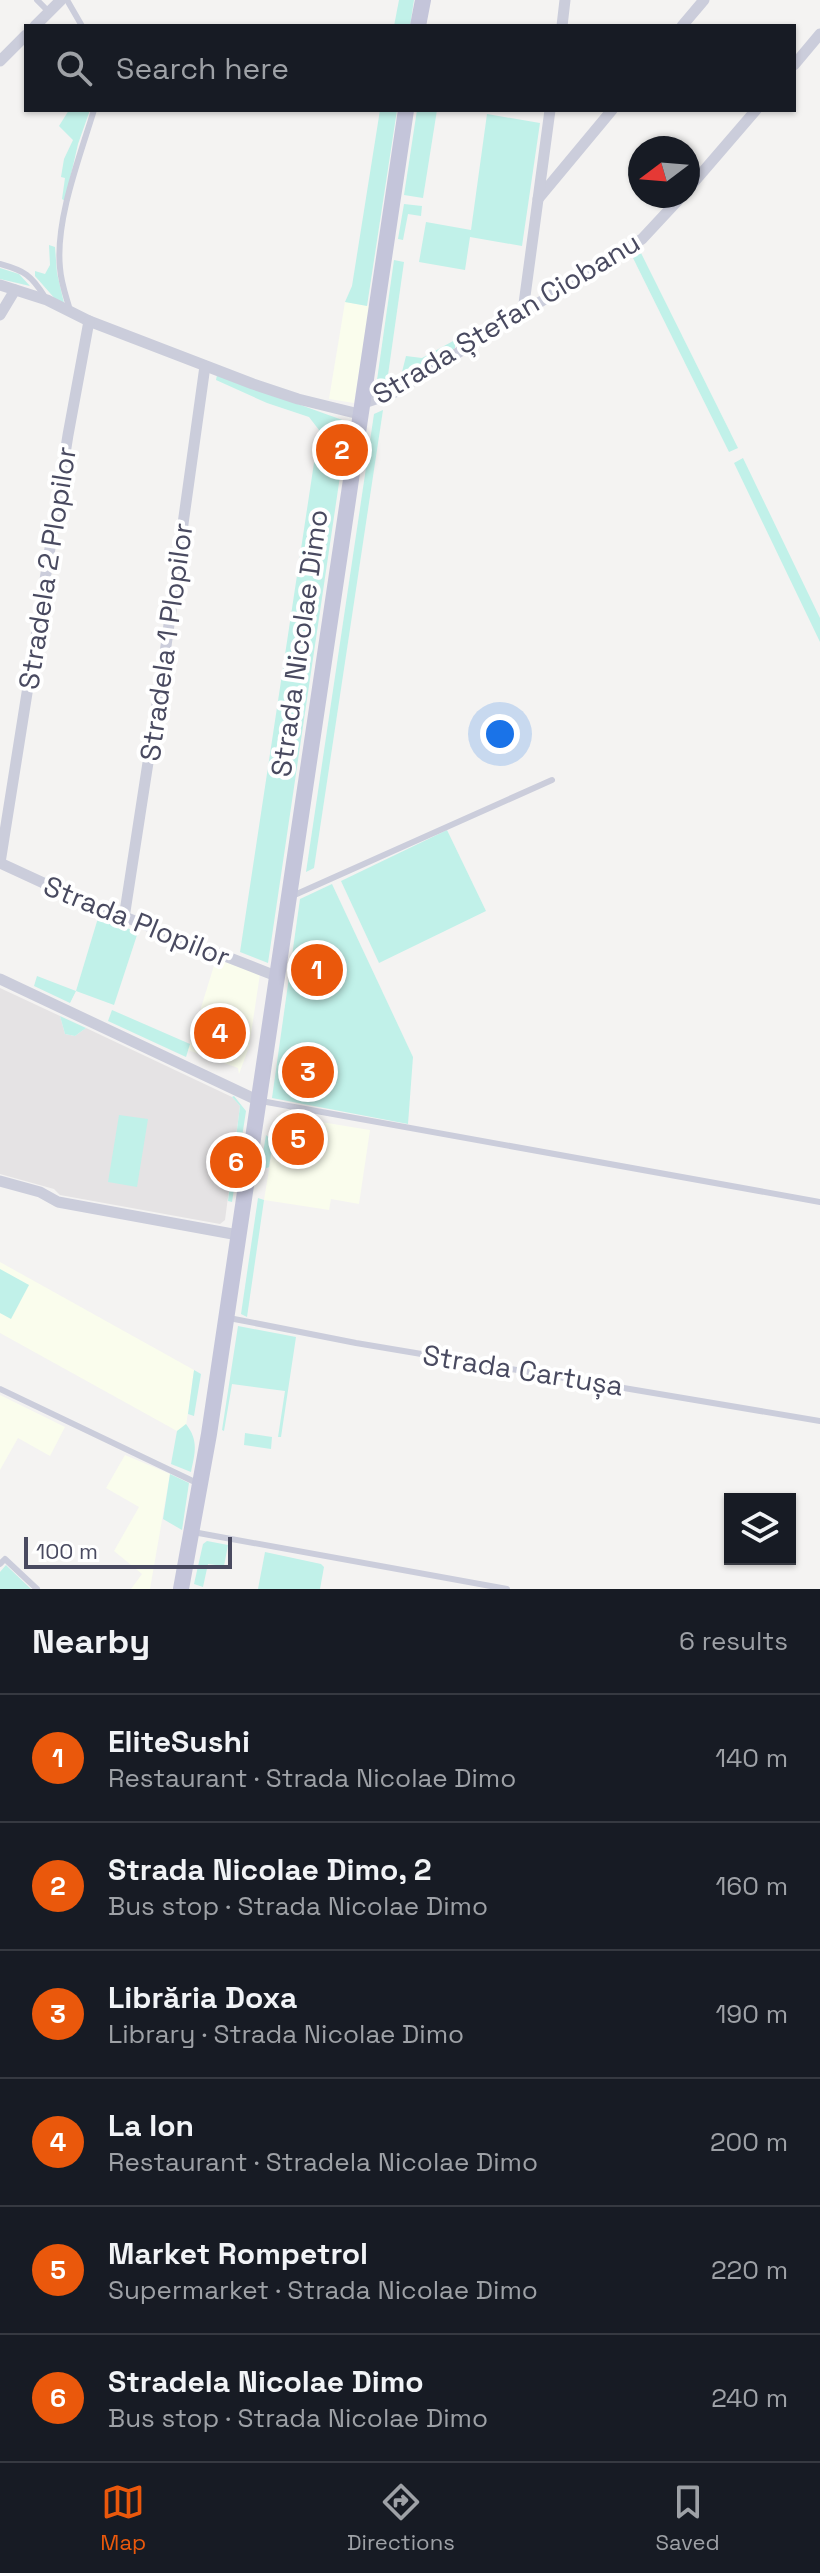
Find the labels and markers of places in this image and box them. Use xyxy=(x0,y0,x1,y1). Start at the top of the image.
pin: 2 xyxy=(316,420,368,480)
pin: 1 xyxy=(291,940,343,1000)
pin: 4 xyxy=(194,1003,246,1063)
pin: 3 xyxy=(282,1042,334,1102)
pin: 5 xyxy=(272,1109,324,1169)
pin: 6 xyxy=(210,1132,262,1192)

